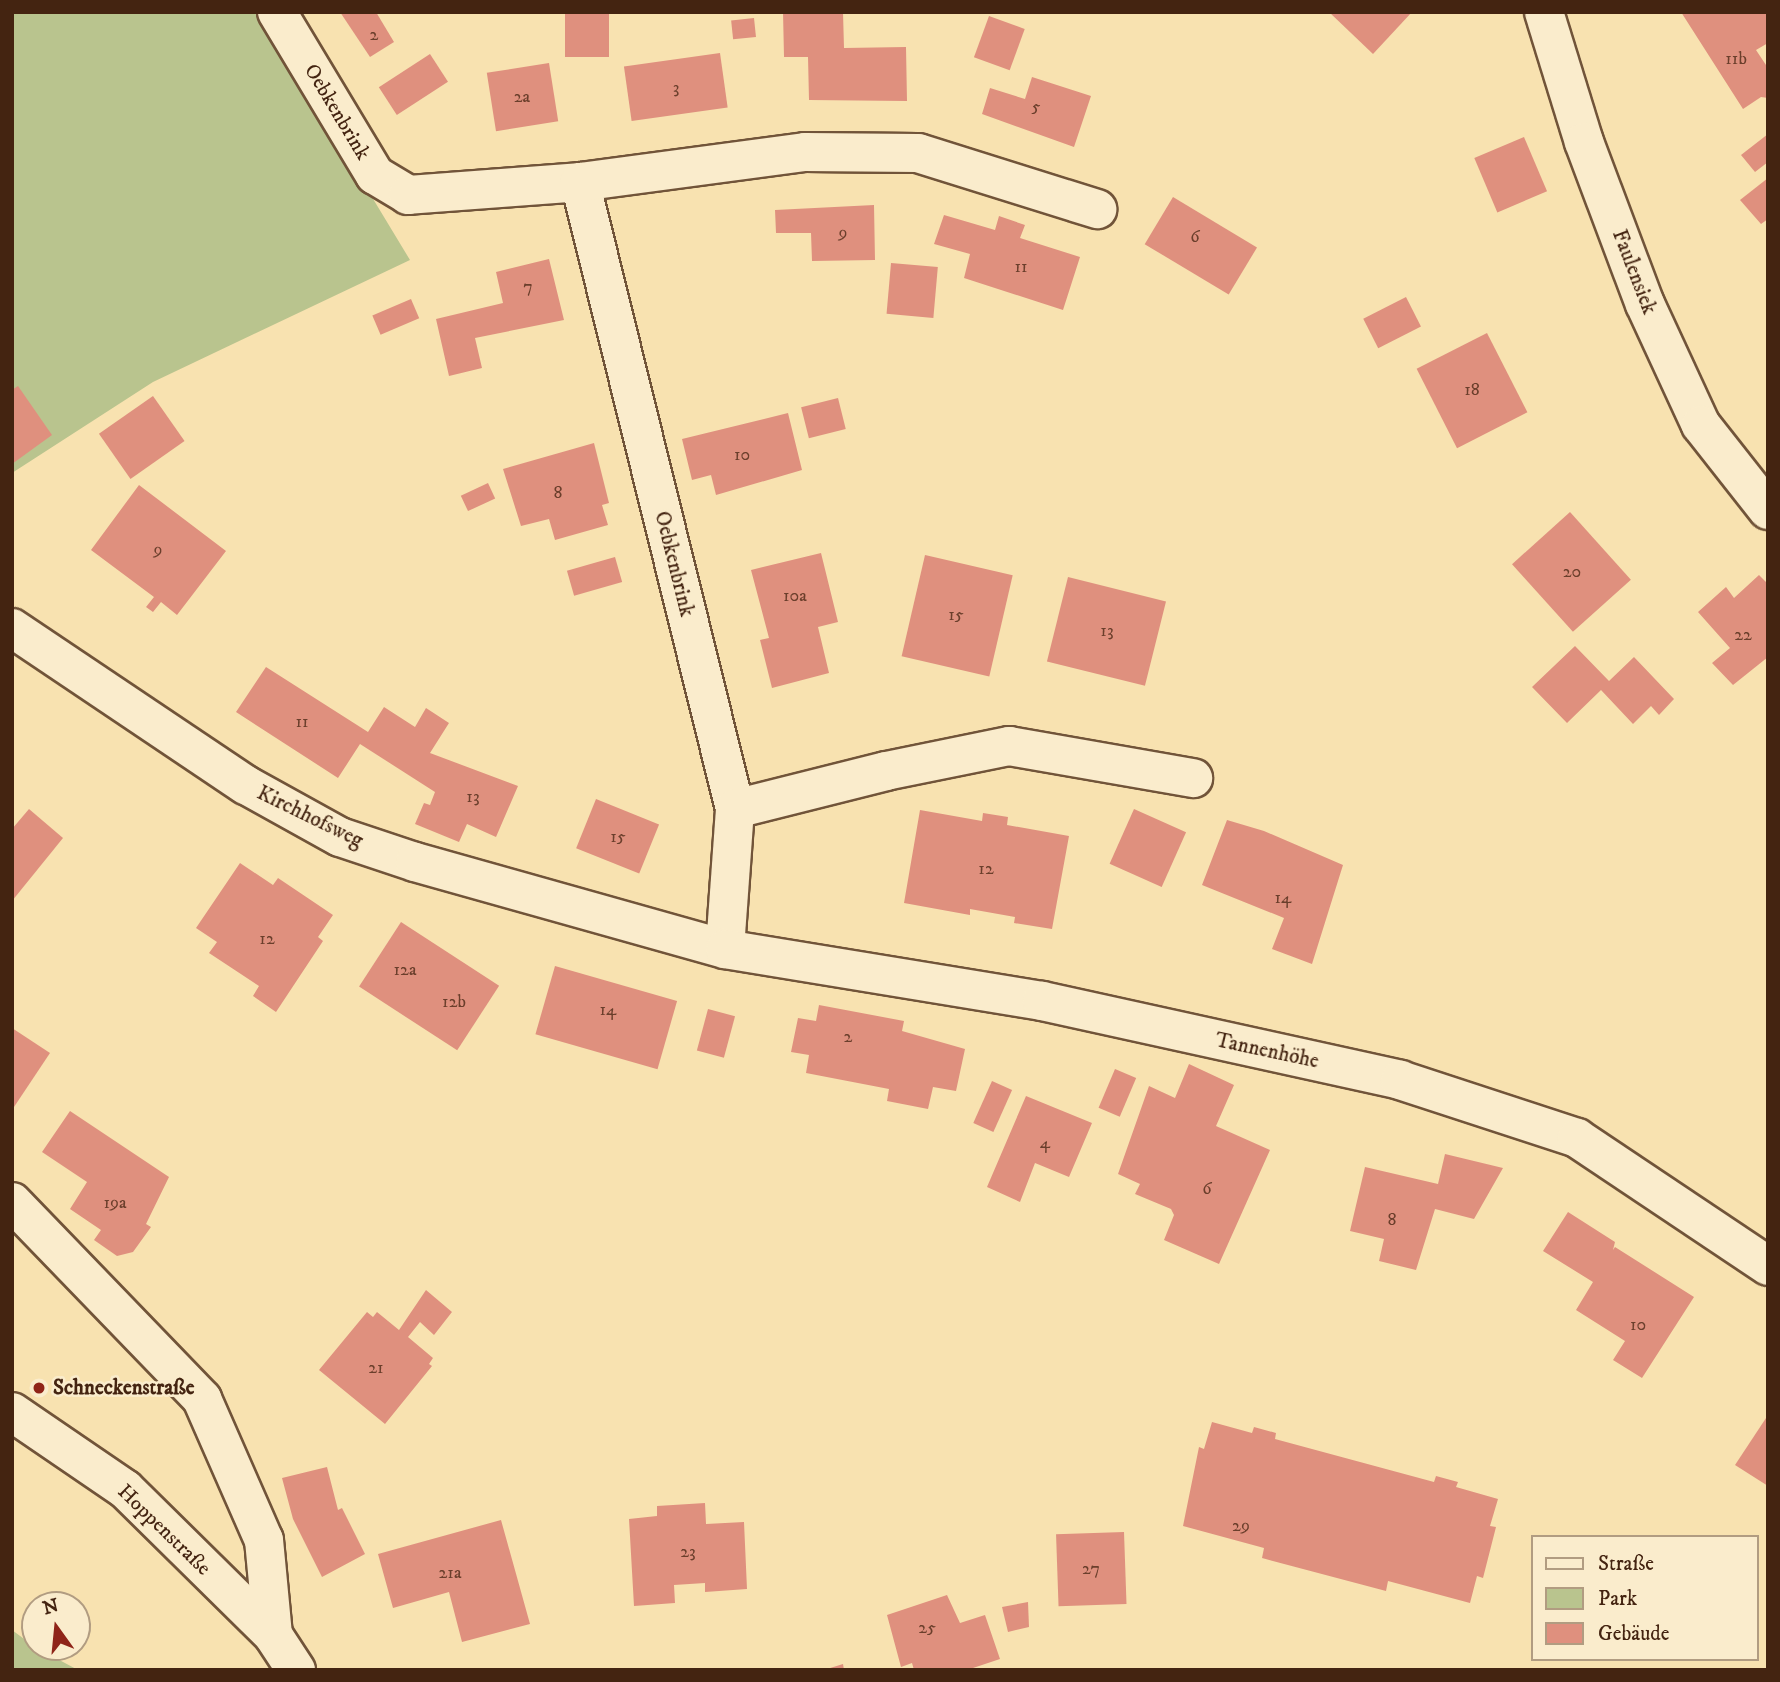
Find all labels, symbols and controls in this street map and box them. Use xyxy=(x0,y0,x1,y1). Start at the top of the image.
house number: 2 xyxy=(370,24,378,46)
house number: 11b xyxy=(1725,48,1747,70)
street label: Oebkenbrink xyxy=(298,59,376,165)
house number: 3 xyxy=(673,77,679,99)
house number: 2a xyxy=(514,86,530,108)
house number: 5 xyxy=(1032,96,1040,118)
house number: 9 xyxy=(839,222,847,244)
house number: 6 xyxy=(1190,226,1200,248)
street label: Faulensiek xyxy=(1606,226,1662,318)
house number: 11 xyxy=(1014,256,1028,278)
house number: 7 xyxy=(523,276,533,298)
house number: 18 xyxy=(1464,379,1480,401)
house number: 10 xyxy=(734,444,750,466)
house number: 8 xyxy=(553,482,563,504)
street label: Oebkenbrink xyxy=(649,509,699,619)
house number: 9 xyxy=(154,539,162,561)
house number: 20 xyxy=(1563,561,1581,583)
house number: 10a xyxy=(783,585,807,607)
house number: 15 xyxy=(948,604,964,626)
house number: 13 xyxy=(1100,620,1114,642)
house number: 22 xyxy=(1734,624,1752,646)
house number: 11 xyxy=(295,711,309,733)
street label: Kirchhofsweg xyxy=(253,780,367,854)
house number: 13 xyxy=(466,786,480,808)
house number: 15 xyxy=(610,826,626,848)
house number: 12 xyxy=(978,858,994,880)
house number: 14 xyxy=(1275,887,1291,909)
house number: 12 xyxy=(259,928,275,950)
house number: 12a xyxy=(393,959,417,981)
house number: 12b xyxy=(442,991,466,1013)
house number: 14 xyxy=(600,999,616,1021)
house number: 2 xyxy=(844,1026,852,1048)
street label: Tannenhöhe xyxy=(1213,1028,1321,1074)
house number: 4 xyxy=(1040,1132,1050,1154)
house number: 6 xyxy=(1202,1178,1212,1200)
house number: 19a xyxy=(103,1192,127,1214)
house number: 8 xyxy=(1387,1209,1397,1231)
house number: 10 xyxy=(1630,1314,1646,1336)
house number: 21 xyxy=(368,1357,384,1379)
place label: Schneckenstraße xyxy=(53,1375,194,1401)
marker: Schneckenstraße xyxy=(31,1380,47,1396)
street label: Hoppenstraße xyxy=(112,1479,216,1581)
house number: 29 xyxy=(1232,1515,1250,1537)
legend xyxy=(1532,1535,1759,1661)
house number: 23 xyxy=(680,1541,696,1563)
text: Straße xyxy=(1598,1551,1654,1577)
house number: 27 xyxy=(1082,1558,1100,1580)
house number: 21a xyxy=(438,1562,462,1584)
text: Park xyxy=(1598,1586,1637,1612)
north arrow xyxy=(21,1591,91,1661)
text: N xyxy=(40,1594,61,1620)
house number: 25 xyxy=(918,1617,936,1639)
text: Gebäude xyxy=(1598,1621,1669,1647)

